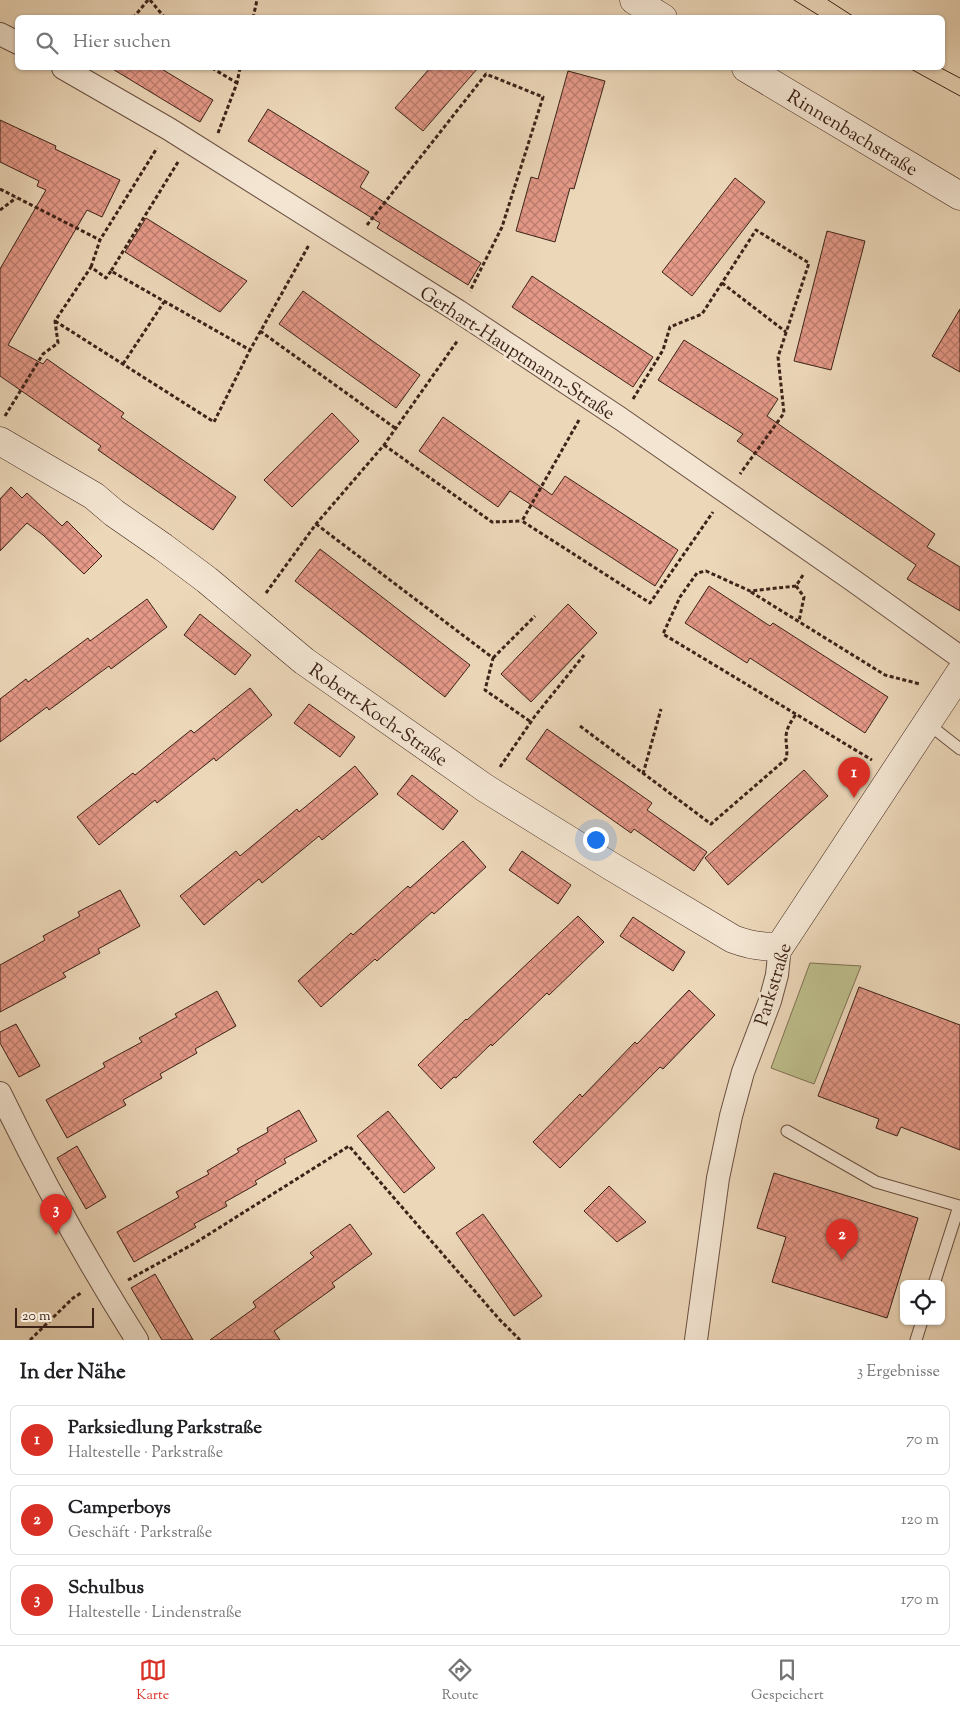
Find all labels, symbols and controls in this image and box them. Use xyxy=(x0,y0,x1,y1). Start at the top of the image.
search box xyxy=(15,15,945,70)
icon: search xyxy=(33,29,61,57)
text: Hier suchen xyxy=(73,29,171,56)
street label: Rinnenbachstraße xyxy=(781,84,922,184)
street label: Gerhart-Hauptmann-Straße xyxy=(414,281,620,428)
street label: Robert-Koch-Straße xyxy=(302,658,453,774)
pin: 1 xyxy=(838,757,870,798)
your location xyxy=(583,827,609,853)
street label: Parkstraße xyxy=(749,940,800,1029)
pin: 3 xyxy=(40,1194,72,1235)
pin: 2 xyxy=(826,1219,858,1260)
map controls xyxy=(900,1280,945,1325)
button: locate xyxy=(900,1280,945,1325)
scale bar xyxy=(15,1305,94,1328)
text: 20 m xyxy=(22,1307,51,1327)
text: In der Nähe xyxy=(20,1358,126,1388)
text: 3 Ergebnisse xyxy=(857,1361,940,1384)
text: Parksiedlung Parkstraße xyxy=(68,1415,262,1442)
text: 1 xyxy=(34,1429,40,1452)
text: 70 m xyxy=(906,1429,939,1452)
text: Haltestelle · Parkstraße xyxy=(68,1442,223,1465)
text: Camperboys xyxy=(68,1495,171,1522)
text: 2 xyxy=(33,1509,41,1532)
text: 120 m xyxy=(901,1509,939,1532)
text: Geschäft · Parkstraße xyxy=(68,1522,212,1545)
text: Schulbus xyxy=(68,1575,144,1602)
text: 3 xyxy=(34,1589,40,1612)
text: 170 m xyxy=(901,1589,939,1612)
text: Haltestelle · Lindenstraße xyxy=(68,1602,242,1625)
tab: Karte xyxy=(136,1656,169,1706)
tab: Route xyxy=(442,1656,479,1706)
tab: Gespeichert xyxy=(751,1656,824,1706)

